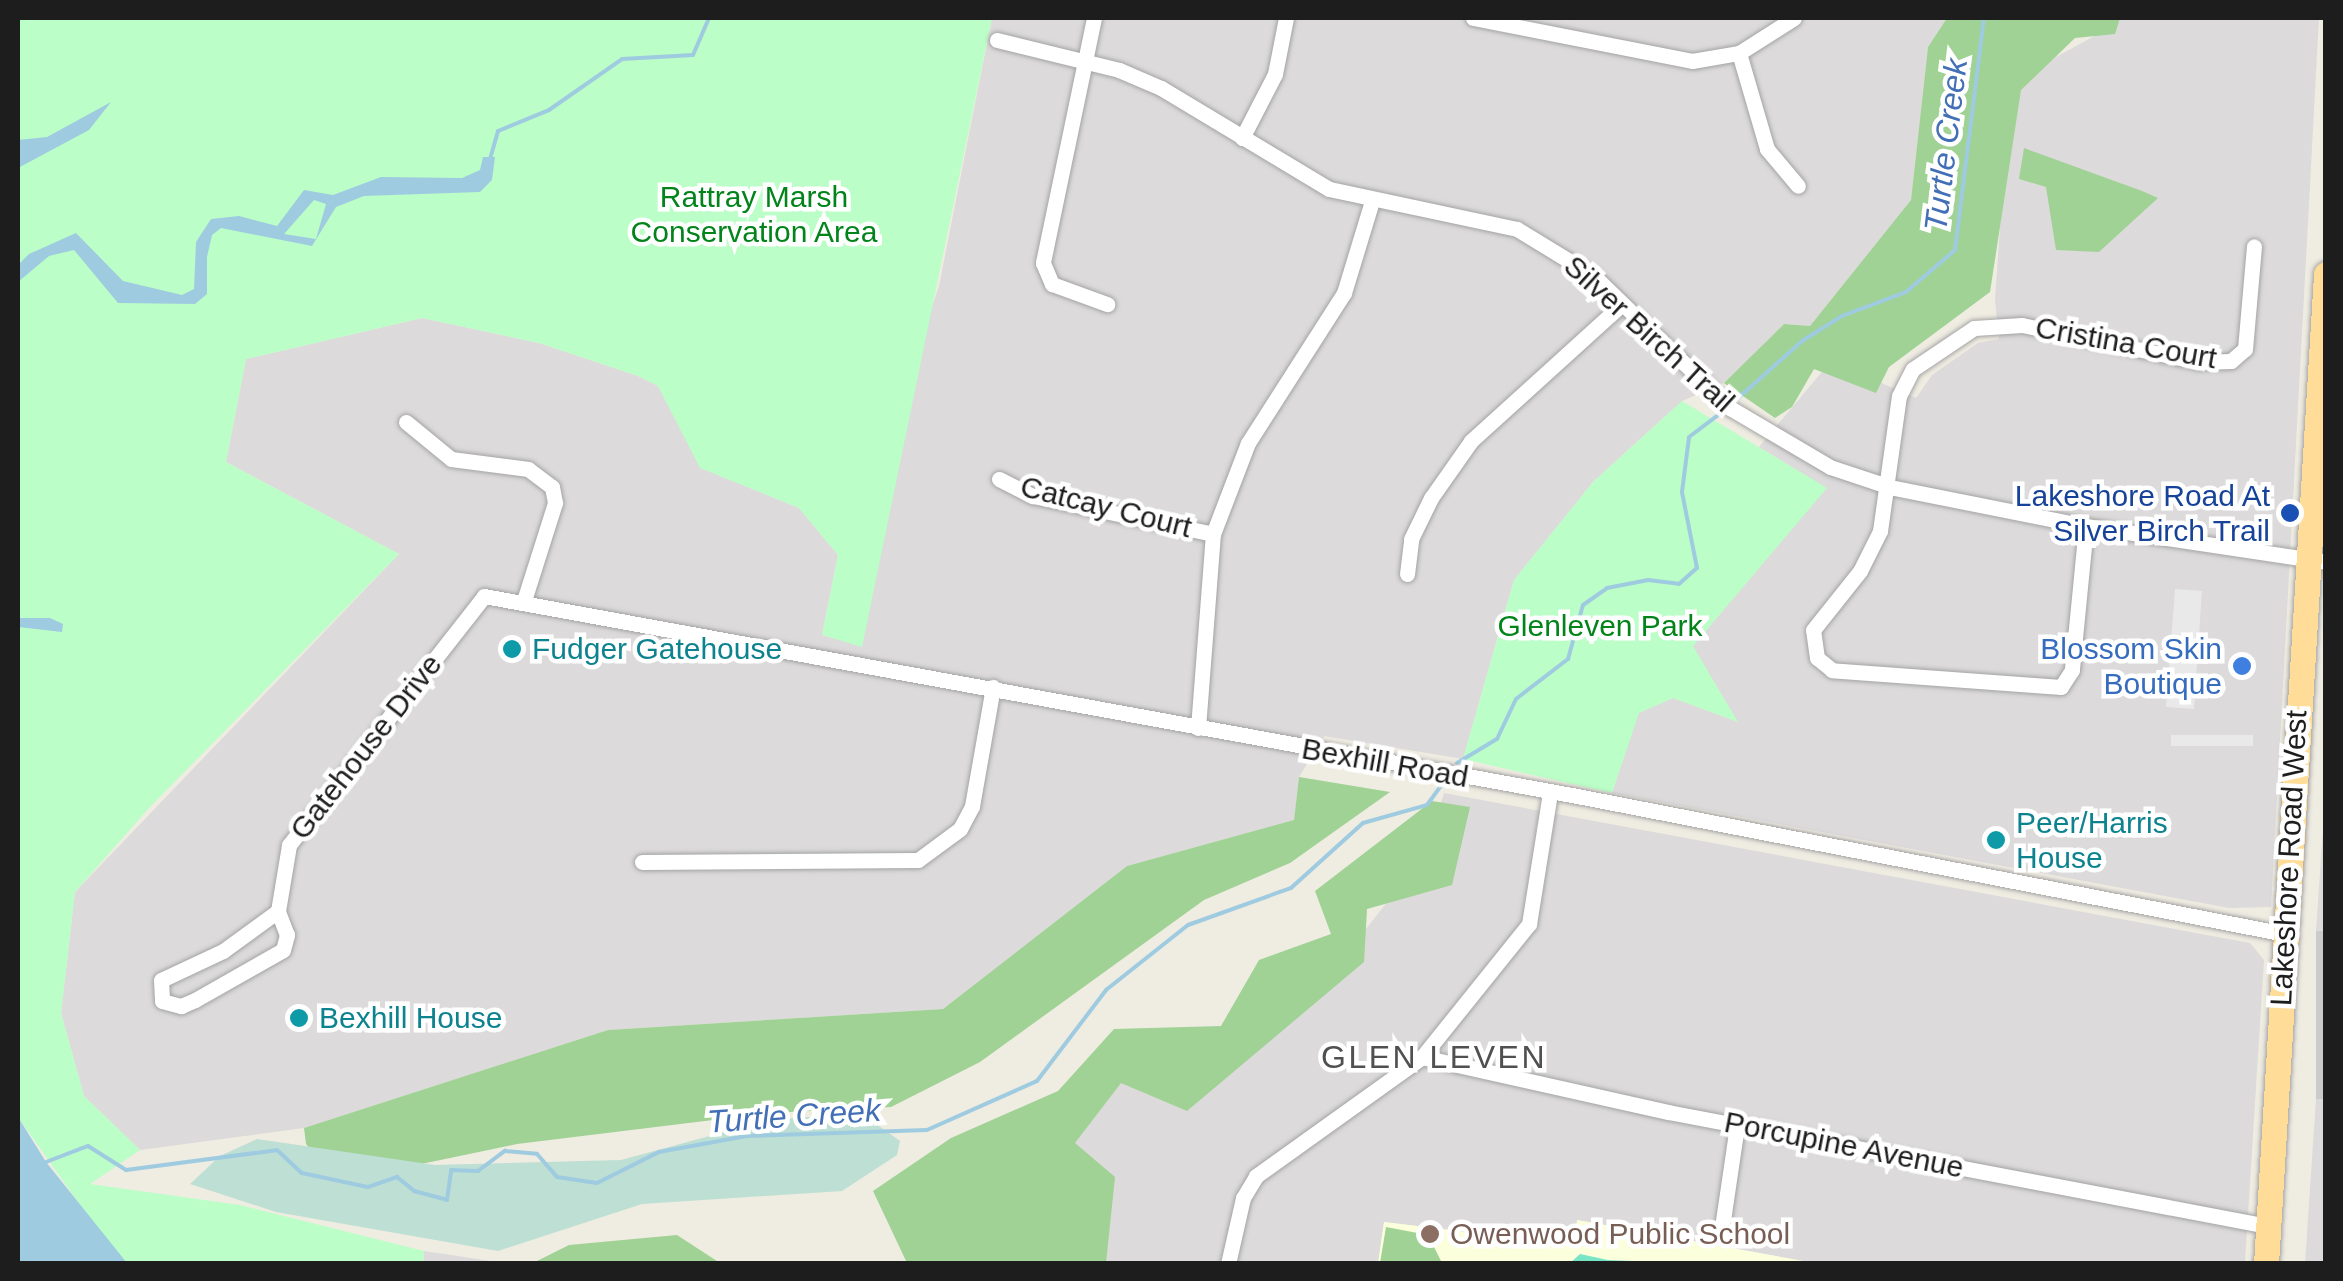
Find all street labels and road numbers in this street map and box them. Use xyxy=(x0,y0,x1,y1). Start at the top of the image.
street label: Silver Birch Trail xyxy=(1556,248,1742,420)
street label: Cristina Court xyxy=(2033,309,2219,377)
street label: Catcay Court xyxy=(1017,468,1195,546)
street label: Gatehouse Drive xyxy=(283,647,449,847)
street label: Lakeshore Road West xyxy=(2263,709,2315,1007)
street label: Bexhill Road xyxy=(1299,731,1471,795)
street label: Porcupine Avenue xyxy=(1720,1104,1968,1186)

